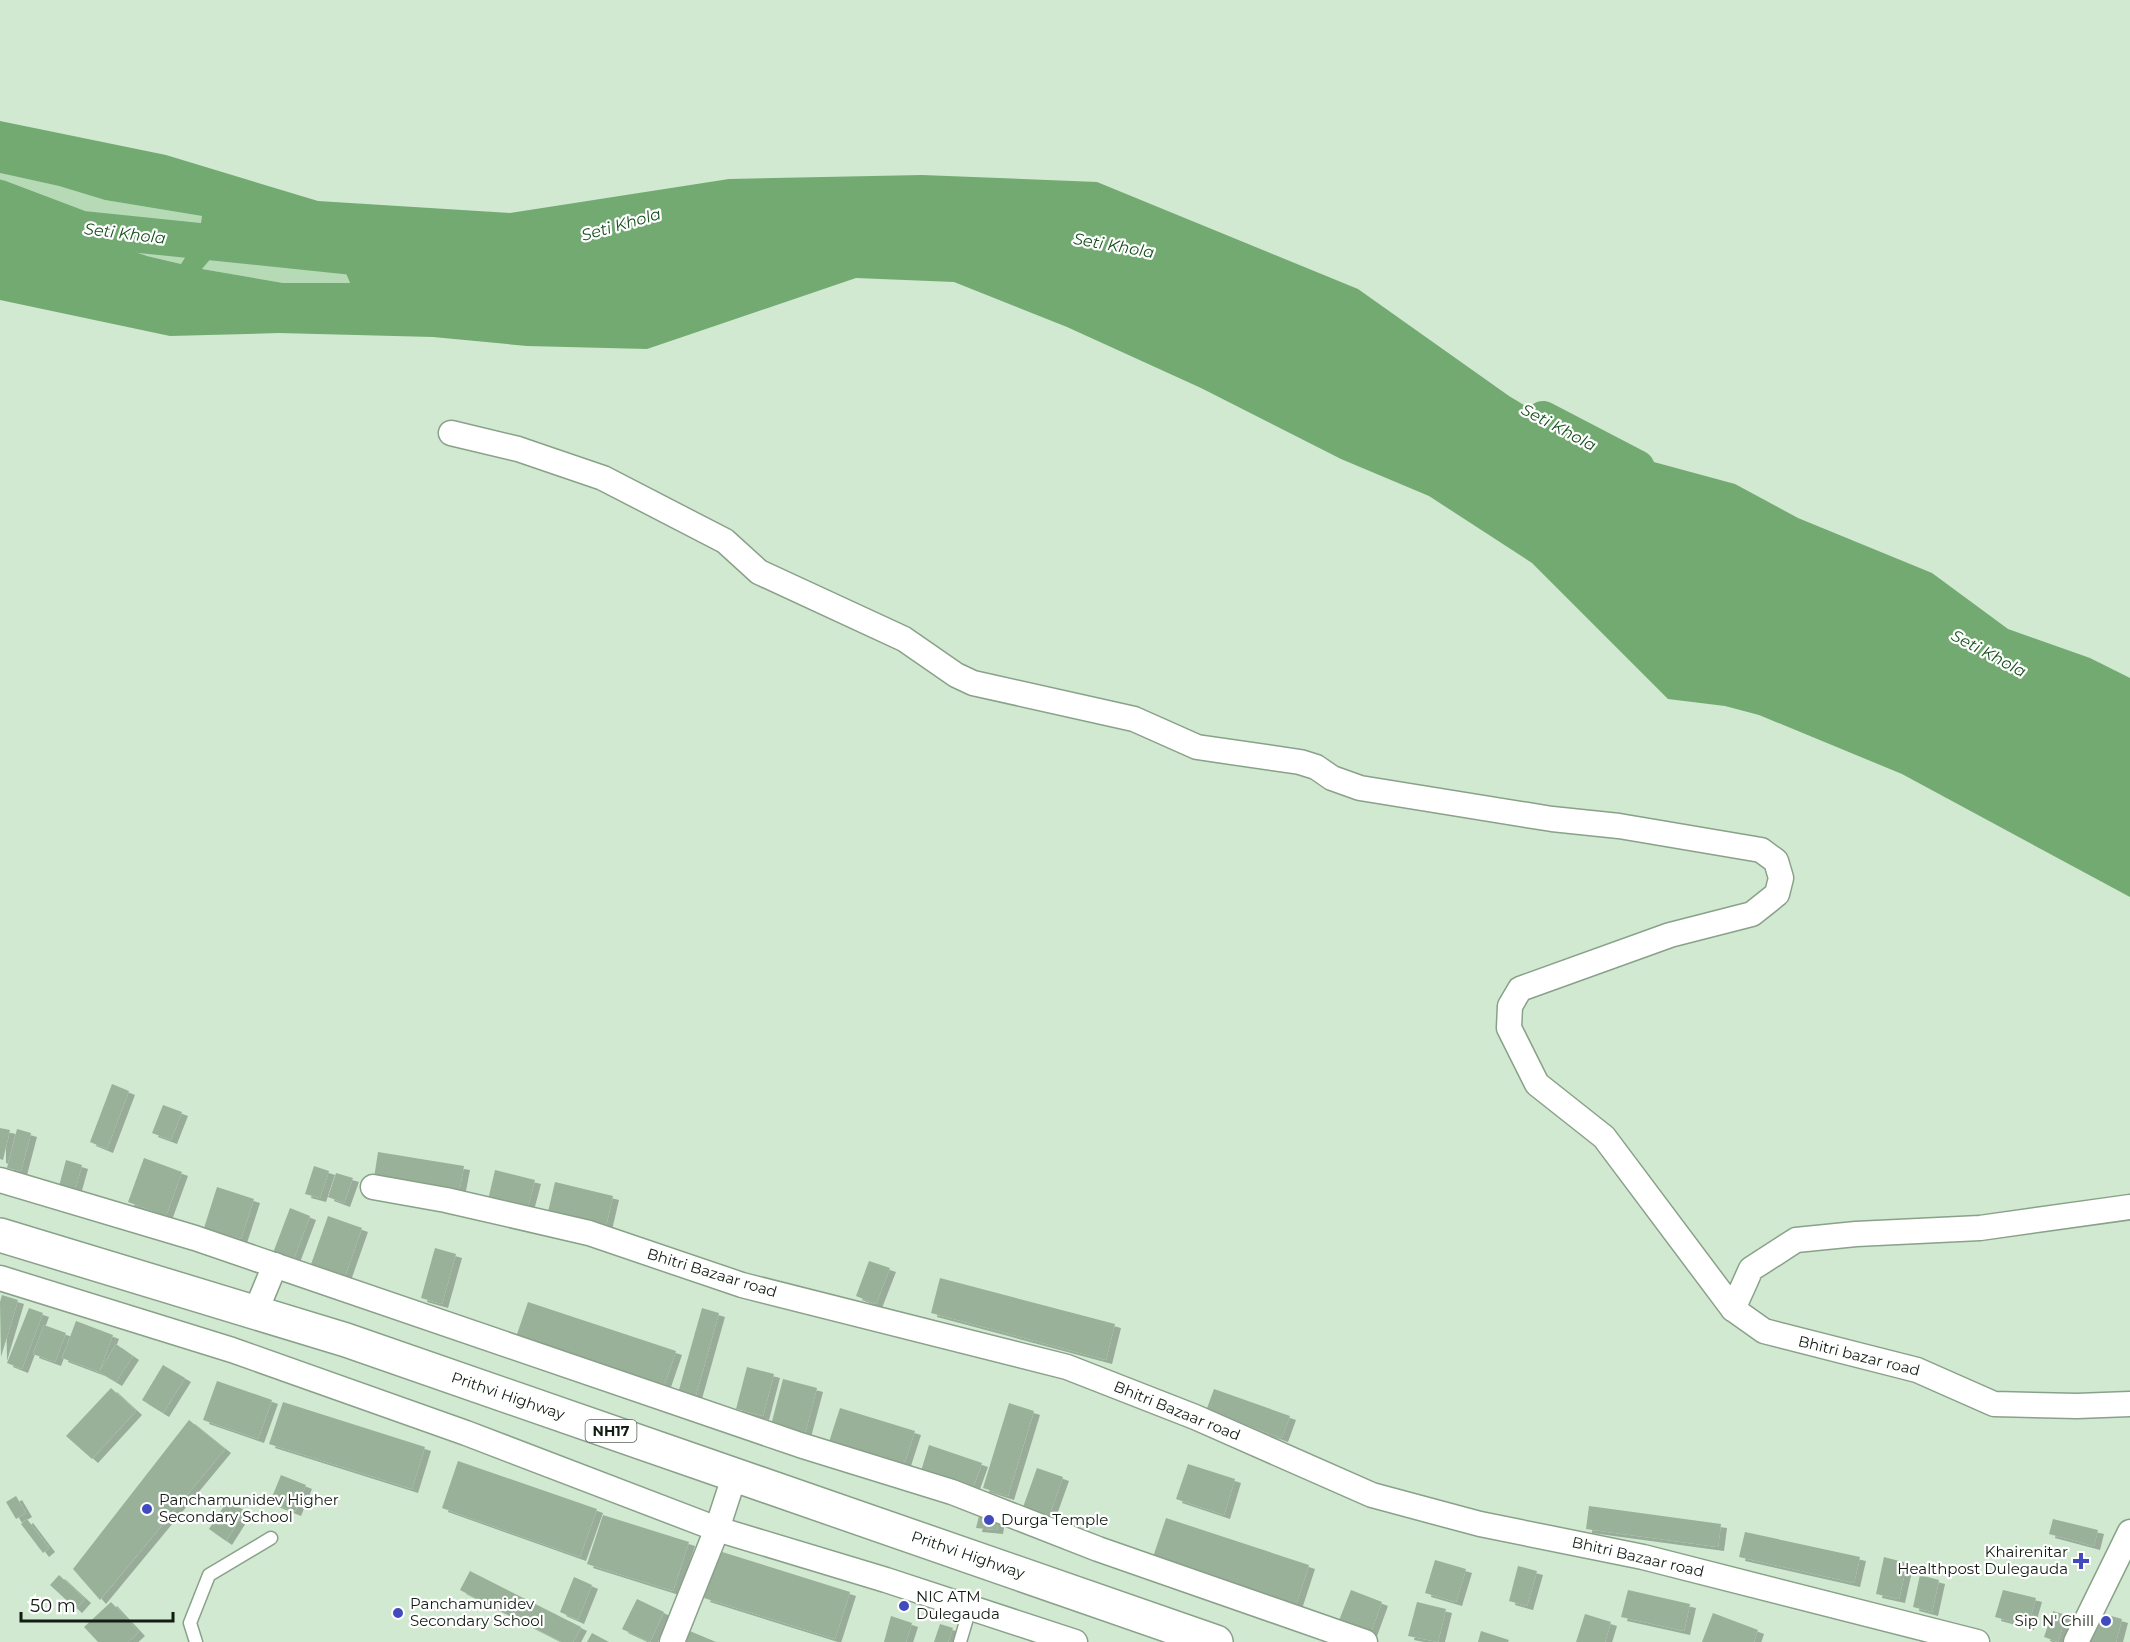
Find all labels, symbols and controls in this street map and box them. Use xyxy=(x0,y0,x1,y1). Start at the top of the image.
water label: Seti Khola xyxy=(579,204,663,245)
water label: Seti Khola xyxy=(83,219,167,248)
water label: Seti Khola xyxy=(1072,229,1156,262)
water label: Seti Khola xyxy=(1518,400,1600,455)
water label: Seti Khola xyxy=(1948,626,2030,681)
street label: Bhitri Bazaar road xyxy=(645,1244,779,1301)
street label: Bhitri bazar road xyxy=(1796,1331,1922,1380)
street label: Prithvi Highway xyxy=(449,1367,568,1424)
street label: Bhitri Bazaar road xyxy=(1111,1376,1243,1445)
road number: NH17 xyxy=(586,1420,636,1442)
place label: Panchamunidev Higher Secondary School xyxy=(159,1490,339,1526)
marker: Panchamunidev Higher Secondary School xyxy=(140,1502,154,1516)
place label: Durga Temple xyxy=(1001,1510,1108,1529)
marker: Durga Temple xyxy=(982,1513,996,1527)
street label: Prithvi Highway xyxy=(909,1526,1028,1583)
street label: Bhitri Bazaar road xyxy=(1570,1532,1706,1581)
place label: Khairenitar Healthpost Dulegauda xyxy=(1897,1542,2068,1578)
marker: Khairenitar Healthpost Dulegauda xyxy=(2072,1552,2090,1570)
scale bar xyxy=(21,1585,172,1623)
place label: NIC ATM Dulegauda xyxy=(916,1587,1000,1623)
place label: Panchamunidev Secondary School xyxy=(410,1594,544,1630)
text: 50 m xyxy=(30,1595,76,1617)
marker: NIC ATM Dulegauda xyxy=(897,1599,911,1613)
marker: Panchamunidev Secondary School xyxy=(391,1606,405,1620)
place label: Sip N' Chill xyxy=(2015,1611,2094,1630)
marker: Sip N' Chill xyxy=(2099,1614,2113,1628)

